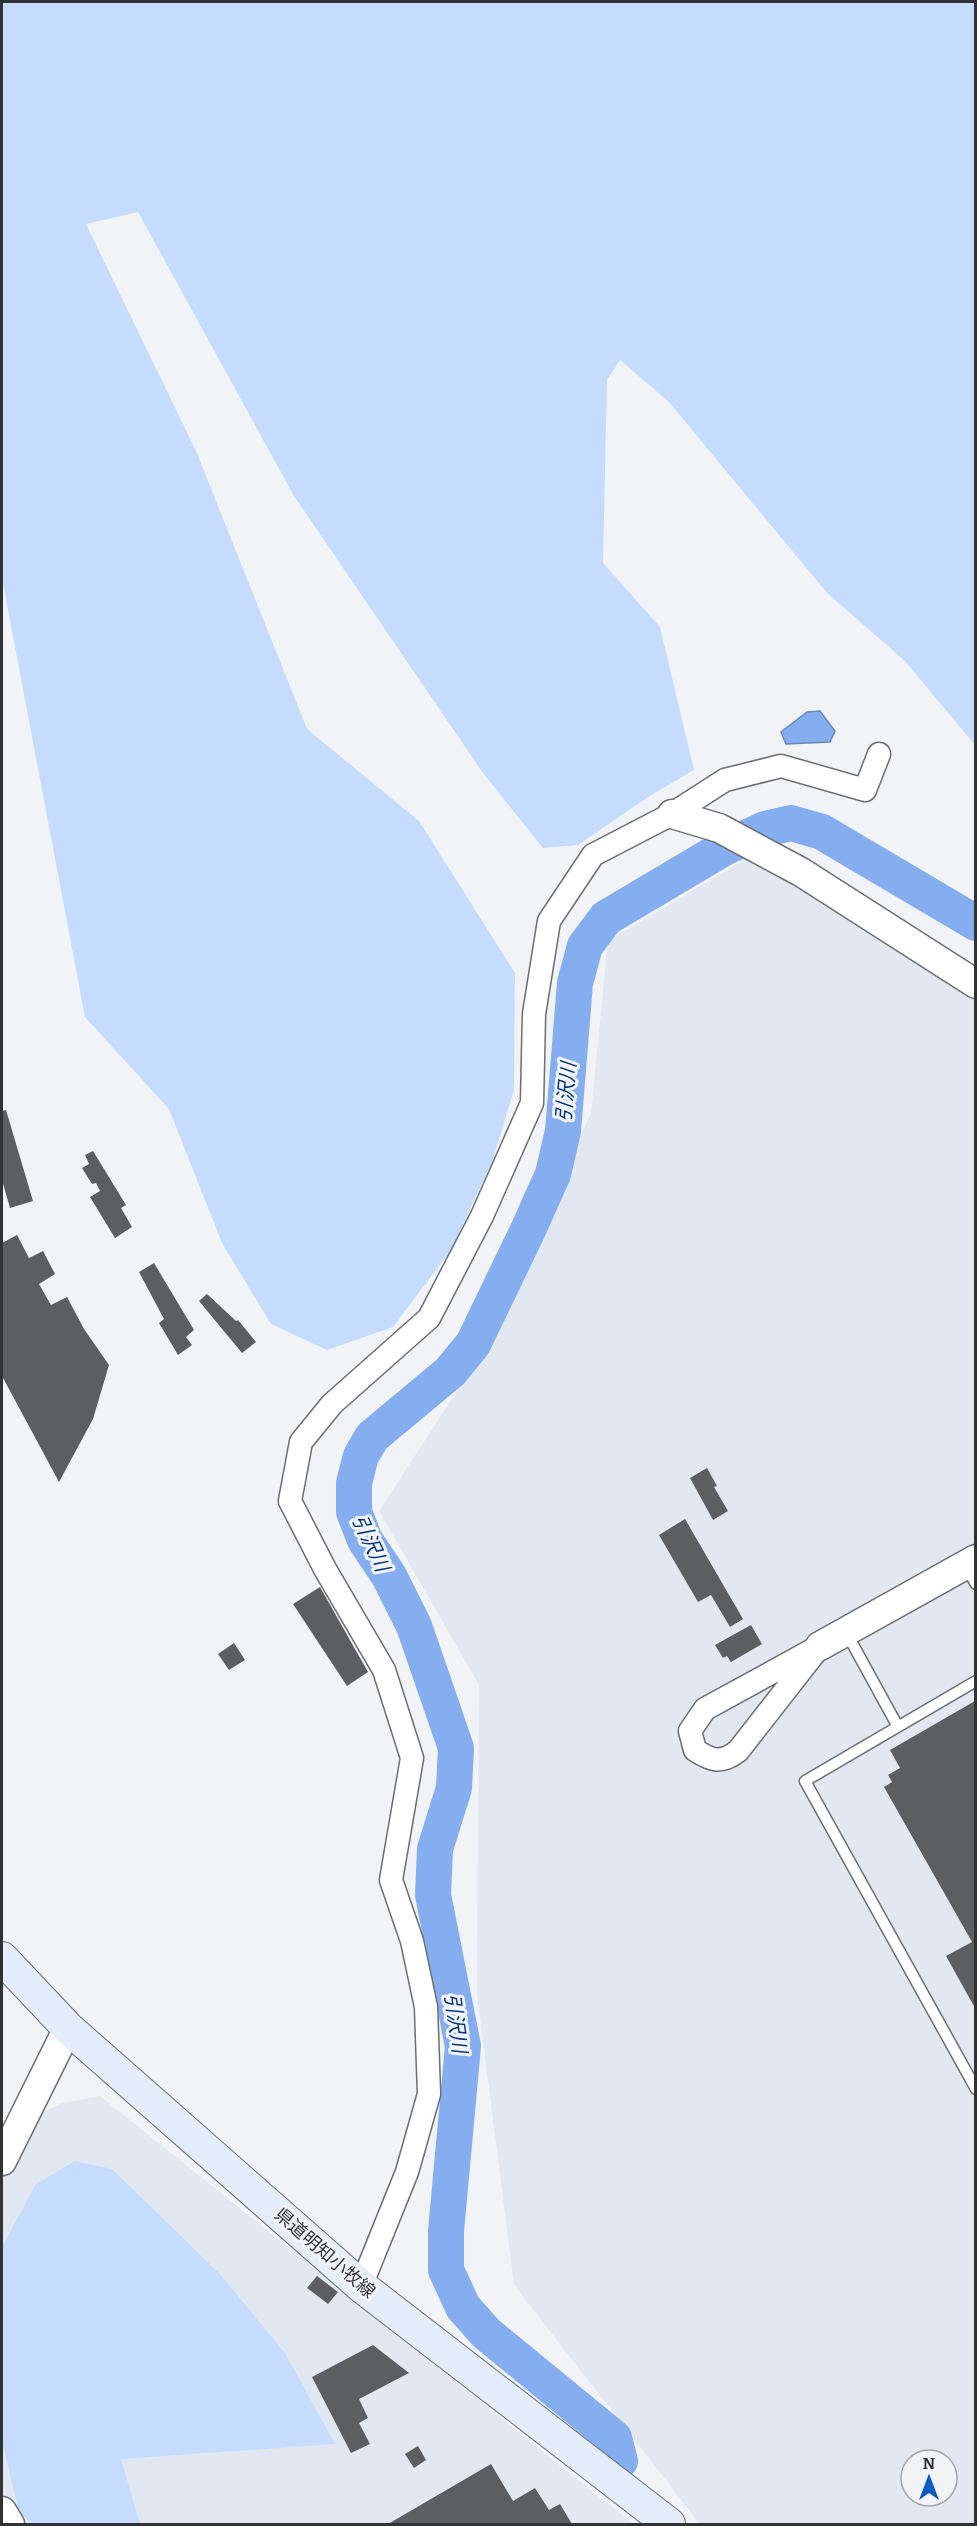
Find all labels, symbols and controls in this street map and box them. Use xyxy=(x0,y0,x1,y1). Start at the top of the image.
water label: 引沢川 xyxy=(551,1059,581,1123)
water label: 引沢川 xyxy=(347,1511,395,1577)
water label: 引沢川 xyxy=(440,1992,472,2056)
street label: 県道明知小牧線 xyxy=(270,2203,380,2303)
north arrow xyxy=(899,2448,959,2508)
text: N xyxy=(923,2454,935,2473)

